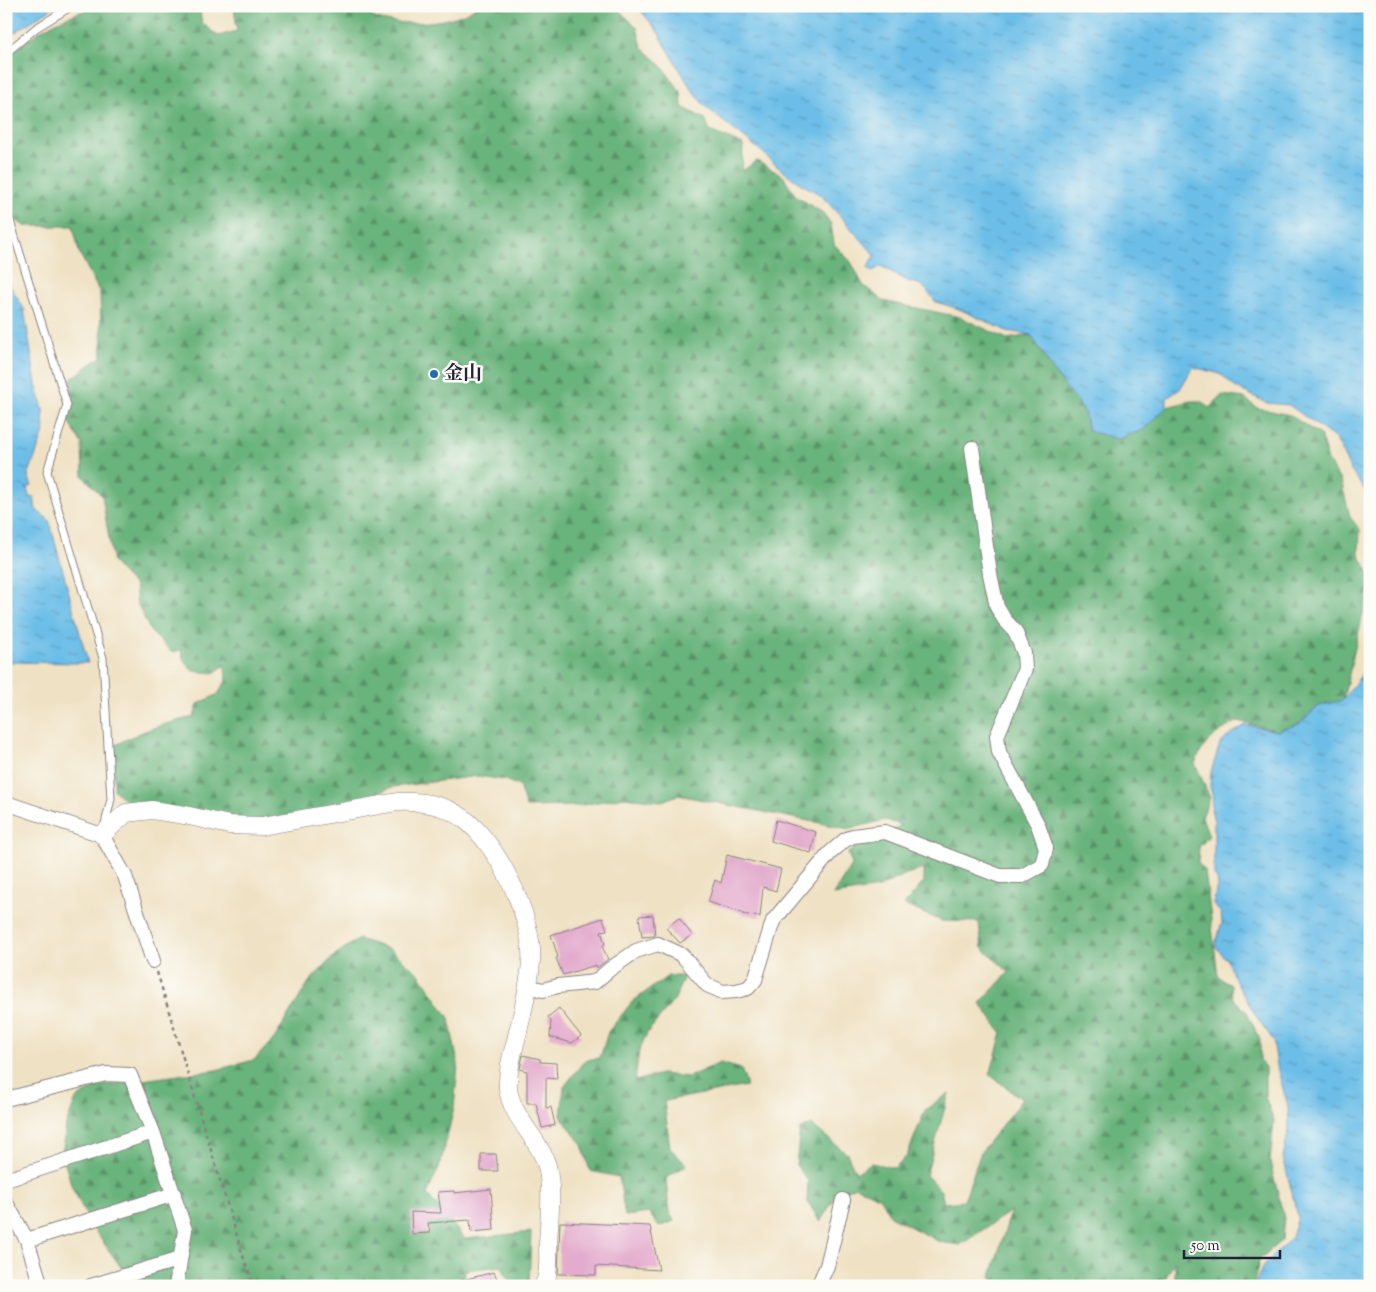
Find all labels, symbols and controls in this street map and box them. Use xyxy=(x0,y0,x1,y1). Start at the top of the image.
place label: 金山 xyxy=(444,361,482,388)
marker: 金山 xyxy=(428,368,440,380)
scale bar xyxy=(1184,1227,1280,1259)
text: 50 m xyxy=(1190,1236,1220,1257)

